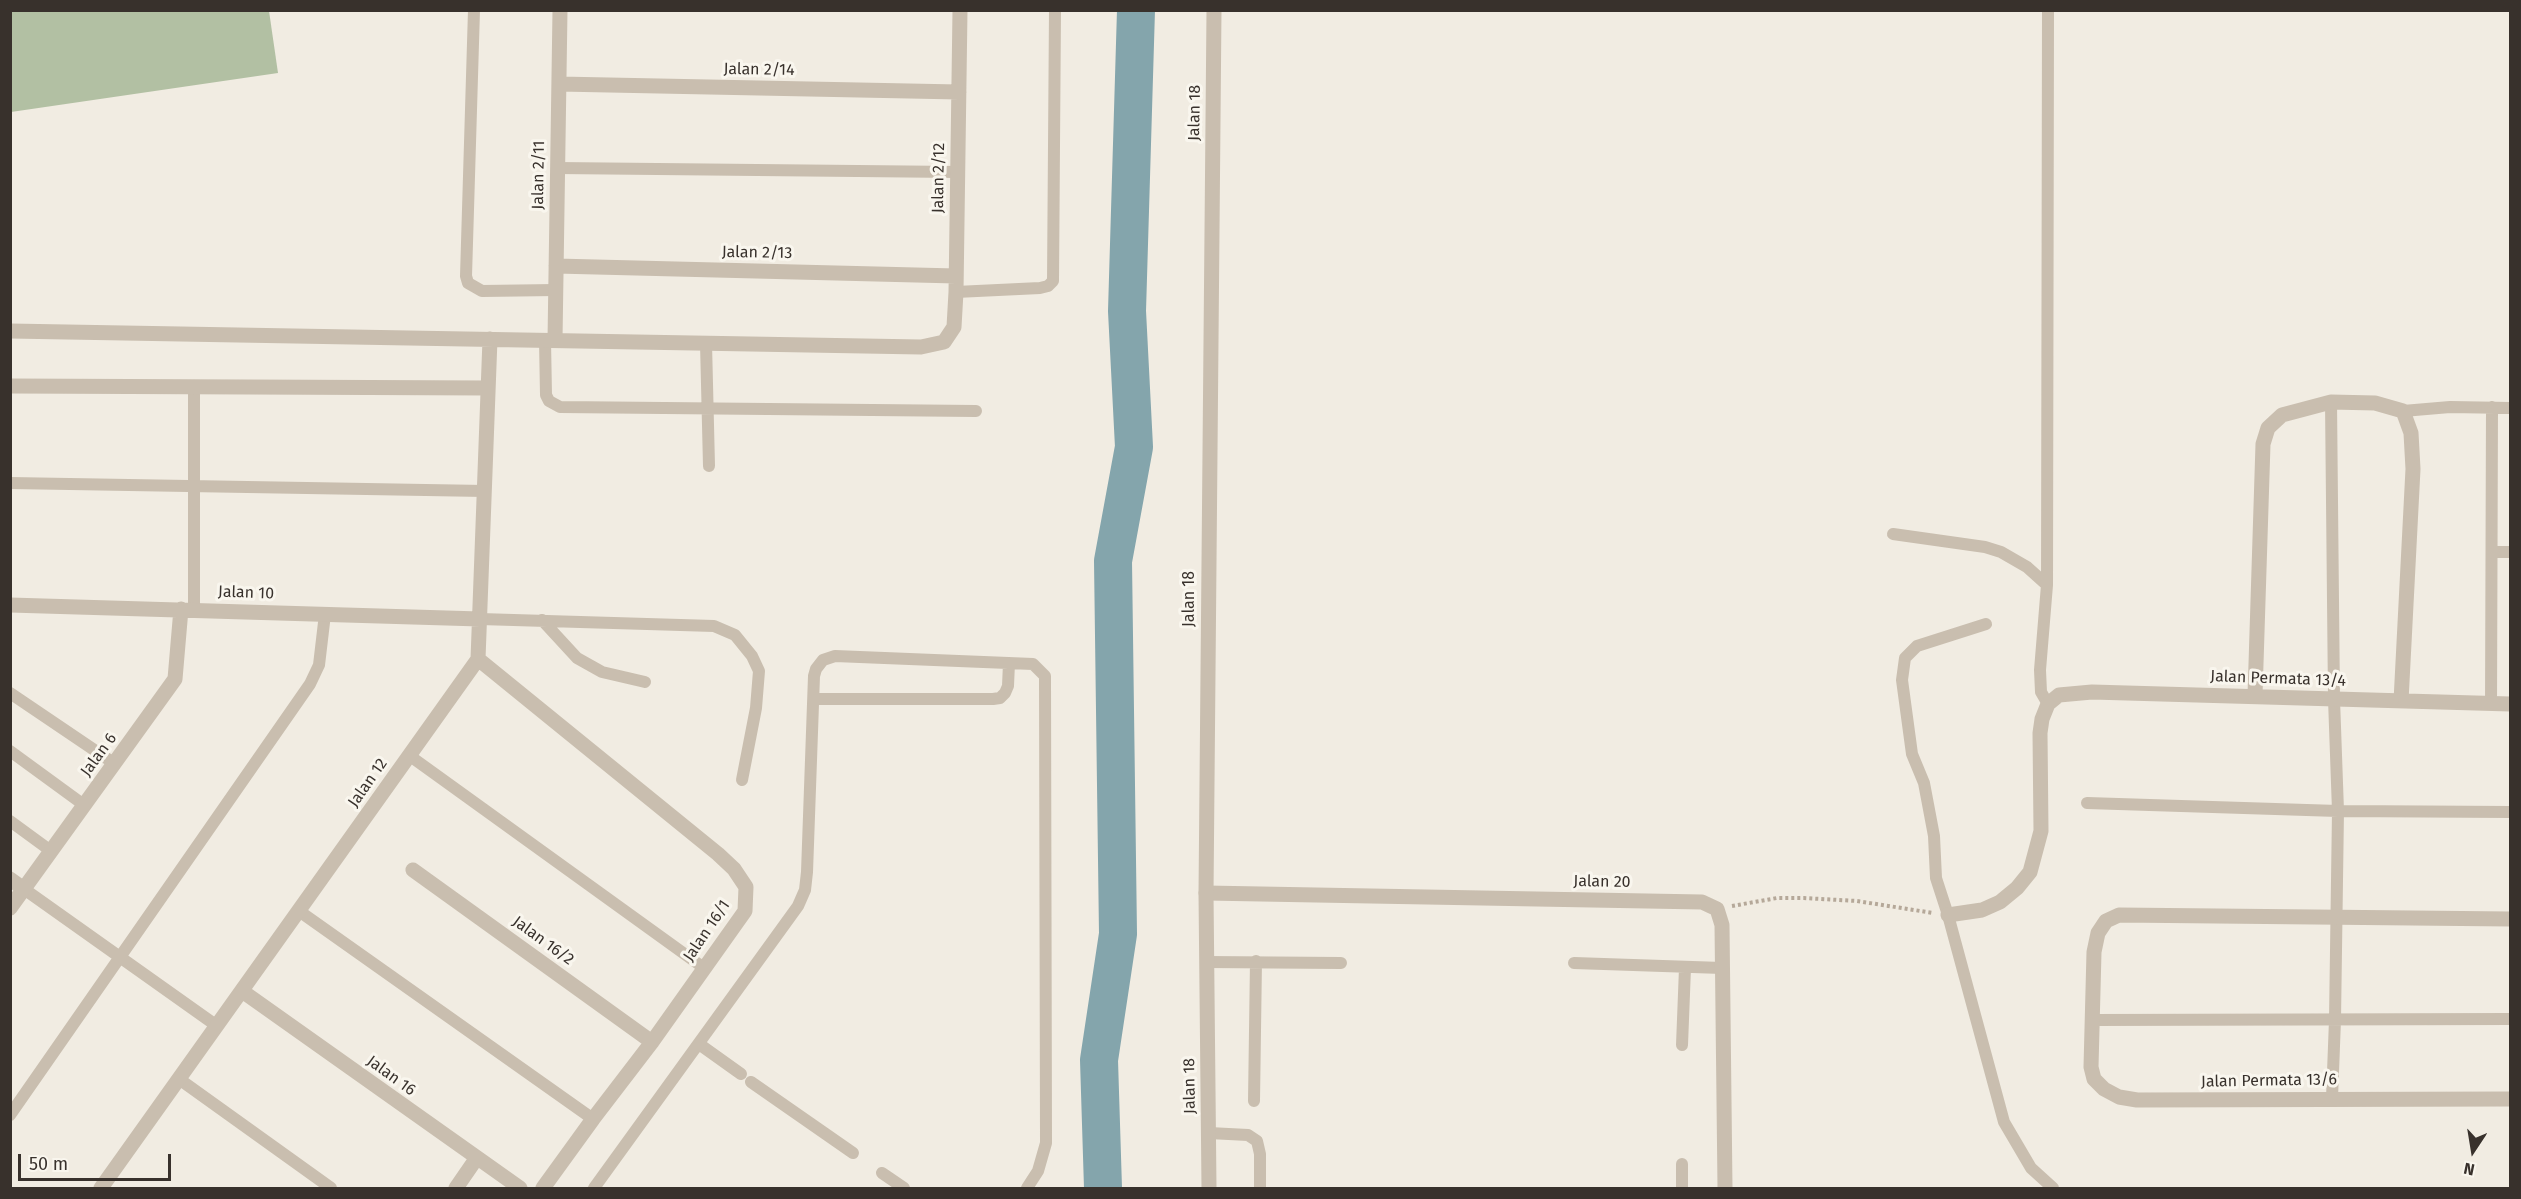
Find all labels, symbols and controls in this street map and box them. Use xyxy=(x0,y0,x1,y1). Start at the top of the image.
street label: Jalan 2/14 xyxy=(723,60,795,80)
street label: Jalan 18 xyxy=(1185,85,1205,141)
street label: Jalan 2/11 xyxy=(529,140,549,210)
street label: Jalan 2/12 xyxy=(929,143,949,213)
street label: Jalan 2/13 xyxy=(722,243,792,263)
street label: Jalan 18 xyxy=(1180,571,1200,627)
street label: Jalan 10 xyxy=(218,582,274,604)
street label: Jalan Permata 13/4 xyxy=(2210,667,2346,691)
street label: Jalan 6 xyxy=(77,730,121,780)
street label: Jalan 12 xyxy=(344,755,392,811)
street label: Jalan 20 xyxy=(1573,872,1631,892)
street label: Jalan 16/1 xyxy=(680,897,734,965)
street label: Jalan 16/2 xyxy=(509,912,577,970)
street label: Jalan 16 xyxy=(363,1052,419,1100)
street label: Jalan 18 xyxy=(1180,1058,1200,1114)
street label: Jalan Permata 13/6 xyxy=(2201,1070,2337,1092)
north arrow xyxy=(2443,1121,2503,1181)
scale bar xyxy=(21,1142,174,1180)
text: 50 m xyxy=(29,1153,68,1175)
text: N xyxy=(2462,1159,2476,1179)

